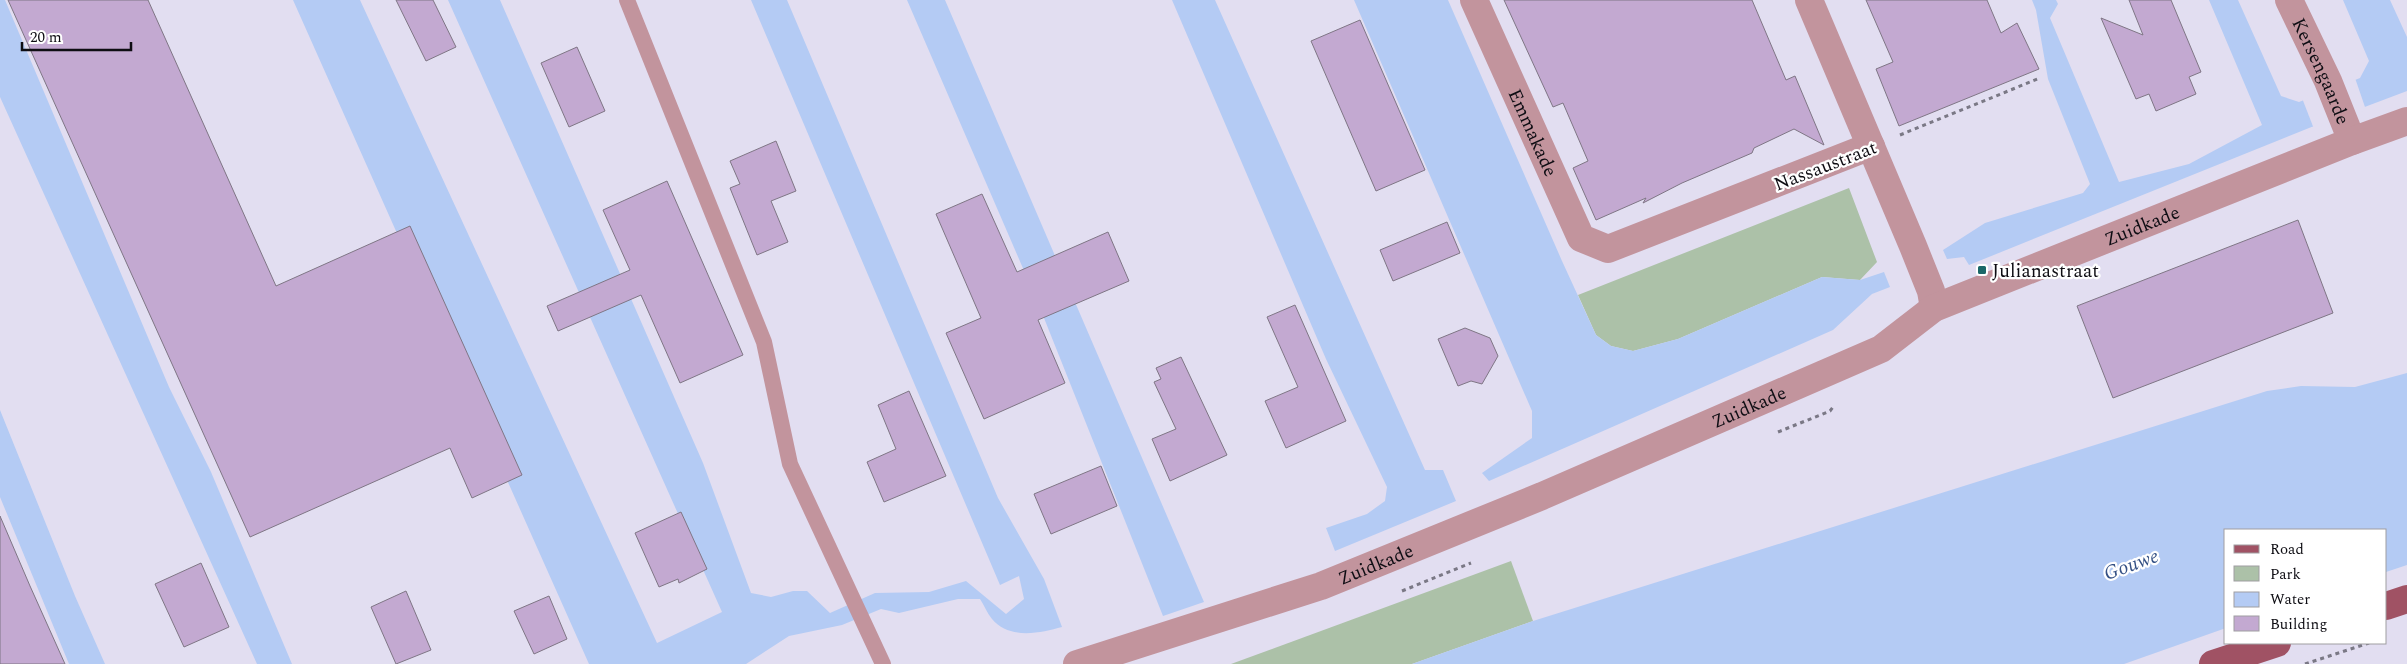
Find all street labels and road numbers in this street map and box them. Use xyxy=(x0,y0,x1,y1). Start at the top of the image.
street label: Kersengaarde xyxy=(2284,13,2357,129)
street label: Emmakade xyxy=(1500,84,1565,182)
street label: Nassaustraat xyxy=(1770,133,1882,199)
street label: Zuidkade xyxy=(2100,198,2184,255)
street label: Zuidkade xyxy=(1707,379,1791,437)
street label: Zuidkade xyxy=(1334,537,1418,594)

